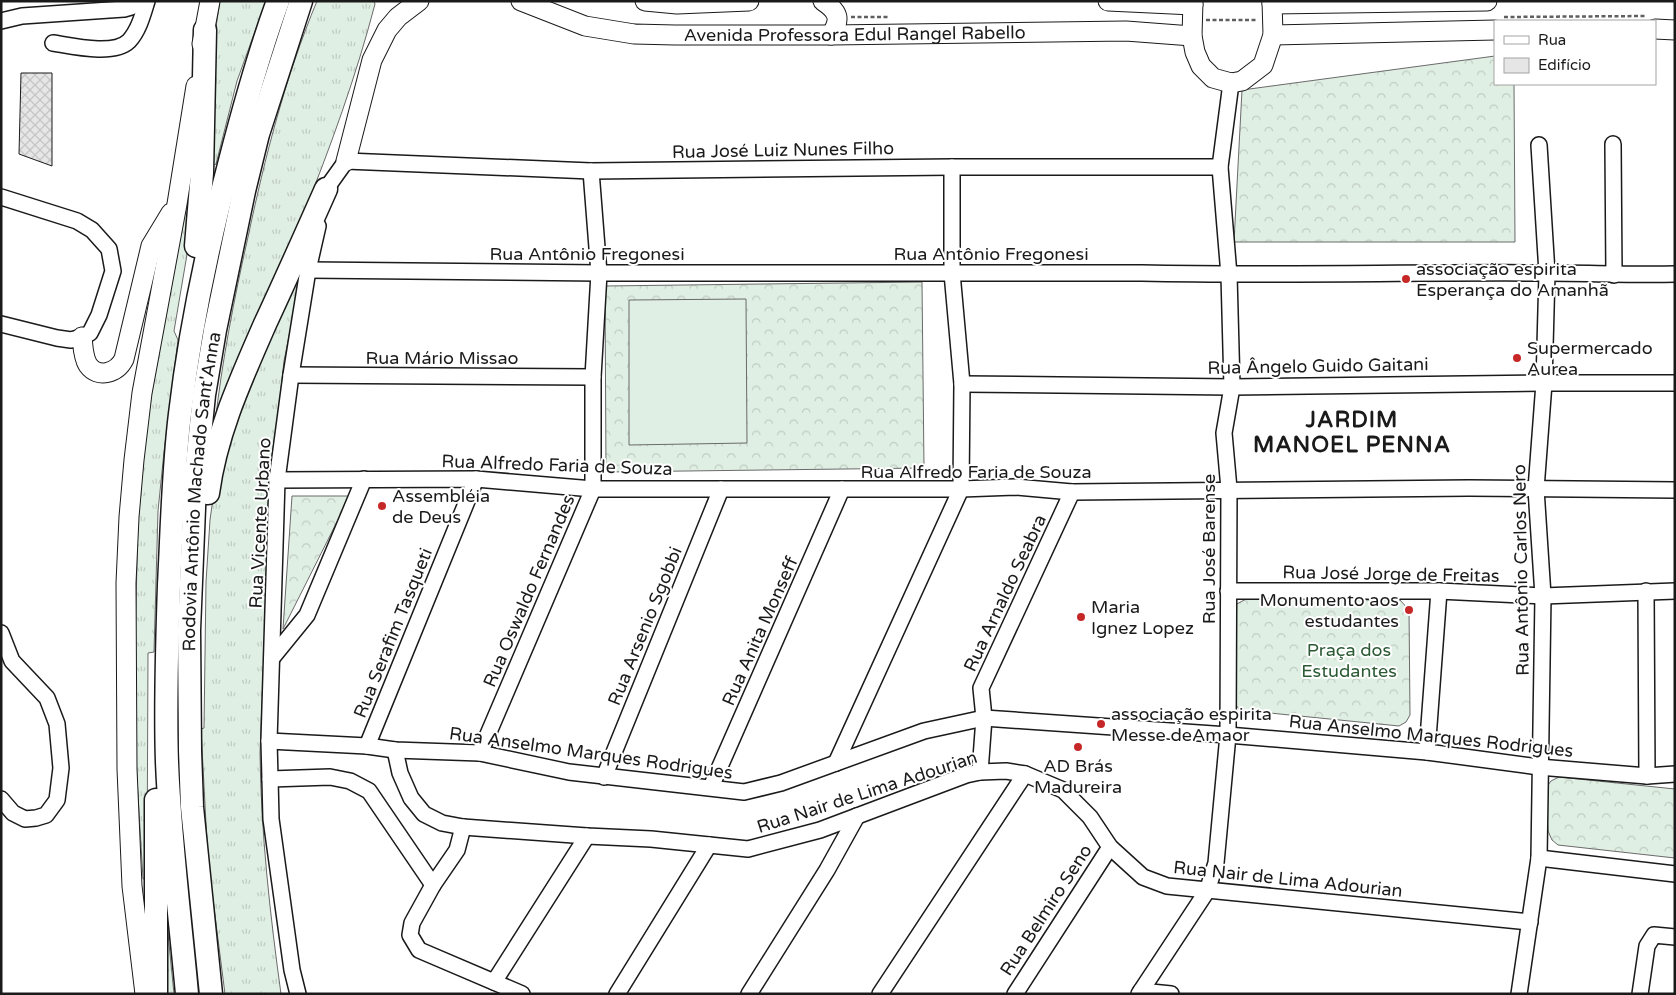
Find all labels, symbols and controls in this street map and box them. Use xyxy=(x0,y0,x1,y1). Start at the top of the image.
legend xyxy=(1494,20,1656,85)
street label: Avenida Professora Edul Rangel Rabello xyxy=(684,21,1026,46)
text: Rua xyxy=(1538,31,1566,49)
text: Edifício xyxy=(1538,56,1591,74)
street label: Rua José Luiz Nunes Filho xyxy=(672,137,894,163)
street label: Rua Antônio Fregonesi xyxy=(489,243,685,265)
street label: Rua Antônio Fregonesi xyxy=(893,243,1089,265)
place label: associação espirita Esperança do Amanhã xyxy=(1416,258,1609,301)
marker: associação espirita Esperança do Amanhã xyxy=(1400,273,1412,285)
street label: Rodovia Antônio Machado Sant'Anna xyxy=(178,330,226,652)
place label: Supermercado Aurea xyxy=(1527,337,1653,380)
street label: Rua Mário Missao xyxy=(365,347,519,369)
marker: Supermercado Aurea xyxy=(1511,352,1523,364)
street label: Rua Ângelo Guido Gaitani xyxy=(1207,353,1429,379)
district label: JARDIM MANOEL PENNA xyxy=(1253,407,1451,458)
street label: Rua Vicente Urbano xyxy=(245,437,275,609)
street label: Rua Alfredo Faria de Souza xyxy=(441,450,673,480)
street label: Rua Alfredo Faria de Souza xyxy=(860,461,1092,483)
street label: Rua Antônio Carlos Nero xyxy=(1508,464,1534,676)
street label: Rua José Barense xyxy=(1198,474,1220,624)
place label: Assembléia de Deus xyxy=(392,485,490,528)
street label: Rua Oswaldo Fernandes xyxy=(478,491,580,691)
marker: Assembléia de Deus xyxy=(376,500,388,512)
street label: Rua Arnaldo Seabra xyxy=(959,511,1051,675)
street label: Rua Arsenio Sgobbi xyxy=(603,543,687,709)
street label: Rua Serafim Tasqueti xyxy=(349,545,437,721)
street label: Rua Anita Monseff xyxy=(717,553,803,709)
street label: Rua José Jorge de Freitas xyxy=(1282,561,1500,587)
place label: Monumento aos estudantes xyxy=(1260,589,1399,632)
place label: Maria Ignez Lopez xyxy=(1091,596,1194,639)
marker: Monumento aos estudantes xyxy=(1403,604,1415,616)
marker: Maria Ignez Lopez xyxy=(1075,611,1087,623)
park label: Praça dos Estudantes xyxy=(1301,639,1397,682)
place label: associação espirita Messe deAmaor xyxy=(1111,703,1272,746)
street label: Rua Anselmo Marques Rodrigues xyxy=(1288,710,1574,762)
marker: associação espirita Messe deAmaor xyxy=(1095,718,1107,730)
street label: Rua Anselmo Marques Rodrigues xyxy=(448,722,734,784)
marker: AD Brás Madureira xyxy=(1072,741,1084,753)
street label: Rua Nair de Lima Adourian xyxy=(754,746,980,838)
place label: AD Brás Madureira xyxy=(1034,755,1122,798)
street label: Rua Belmiro Seno xyxy=(995,840,1097,980)
street label: Rua Nair de Lima Adourian xyxy=(1172,856,1404,902)

